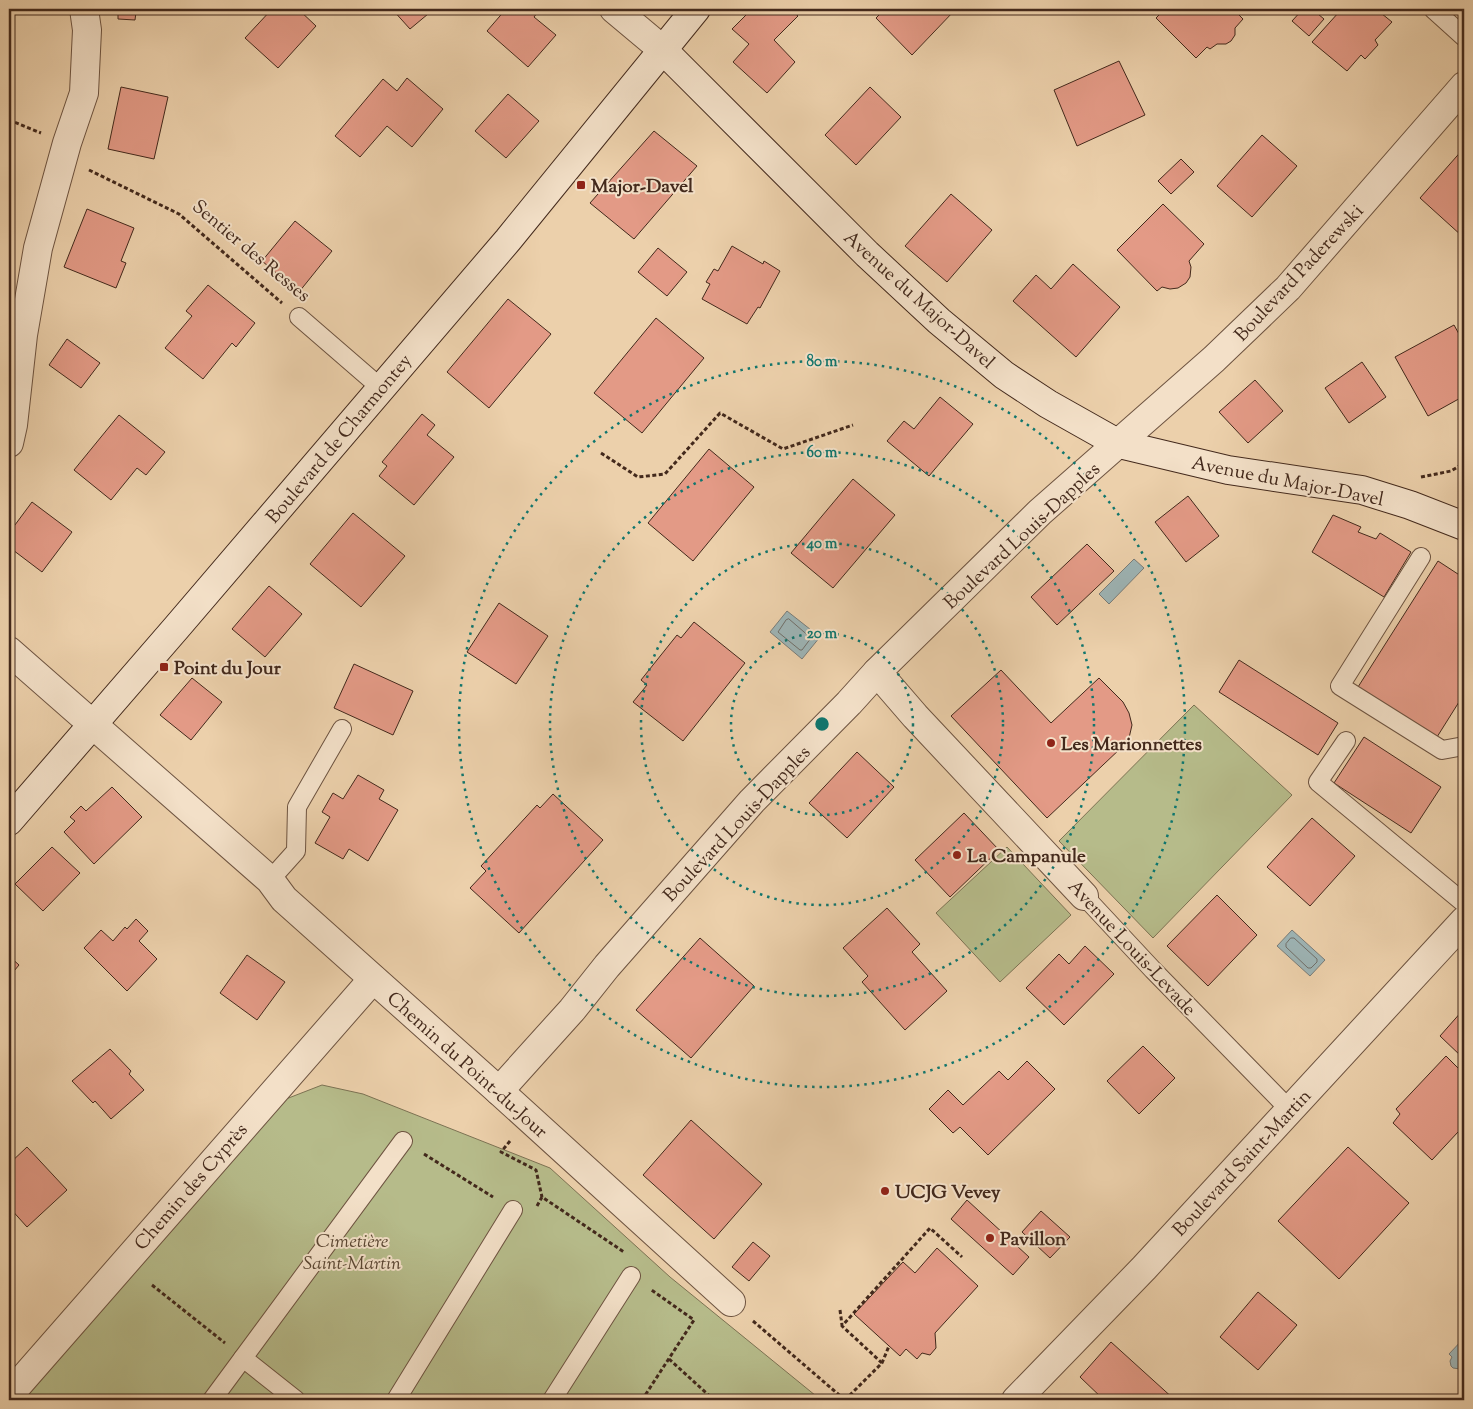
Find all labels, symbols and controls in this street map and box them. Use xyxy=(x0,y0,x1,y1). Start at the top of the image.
place label: Major-Davel xyxy=(591,174,694,201)
marker: Major-Davel xyxy=(575,179,587,191)
street label: Sentier des Resses xyxy=(185,194,315,310)
street label: Boulevard Paderewski xyxy=(1229,199,1371,348)
street label: Avenue du Major-Davel xyxy=(837,225,1000,376)
street label: Boulevard de Charmontey xyxy=(261,348,419,530)
text: 80 m xyxy=(806,352,838,373)
text: 60 m xyxy=(807,443,838,464)
street label: Avenue du Major-Davel xyxy=(1189,451,1386,514)
street label: Boulevard Louis-Dapples xyxy=(938,457,1107,617)
text: 40 m xyxy=(806,534,838,555)
text: 20 m xyxy=(807,624,838,645)
place label: Point du Jour xyxy=(174,656,282,683)
marker: Point du Jour xyxy=(158,661,170,673)
centre of rings xyxy=(813,715,831,733)
place label: Les Marionnettes xyxy=(1061,732,1202,759)
marker: Les Marionnettes xyxy=(1045,737,1057,749)
street label: Boulevard Louis-Dapples xyxy=(658,740,818,909)
place label: La Campanule xyxy=(967,844,1086,871)
marker: La Campanule xyxy=(951,849,963,861)
street label: Avenue Louis-Levade xyxy=(1061,875,1202,1023)
street label: Chemin du Point-du-Jour xyxy=(380,986,553,1146)
street label: Boulevard Saint-Martin xyxy=(1167,1084,1318,1243)
street label: Chemin des Cyprès xyxy=(129,1118,255,1257)
place label: UCJG Vevey xyxy=(895,1180,1001,1207)
marker: UCJG Vevey xyxy=(879,1185,891,1197)
place label: Pavillon xyxy=(1000,1227,1067,1254)
park label: Cimetière Saint-Martin xyxy=(303,1229,401,1278)
marker: Pavillon xyxy=(984,1232,996,1244)

